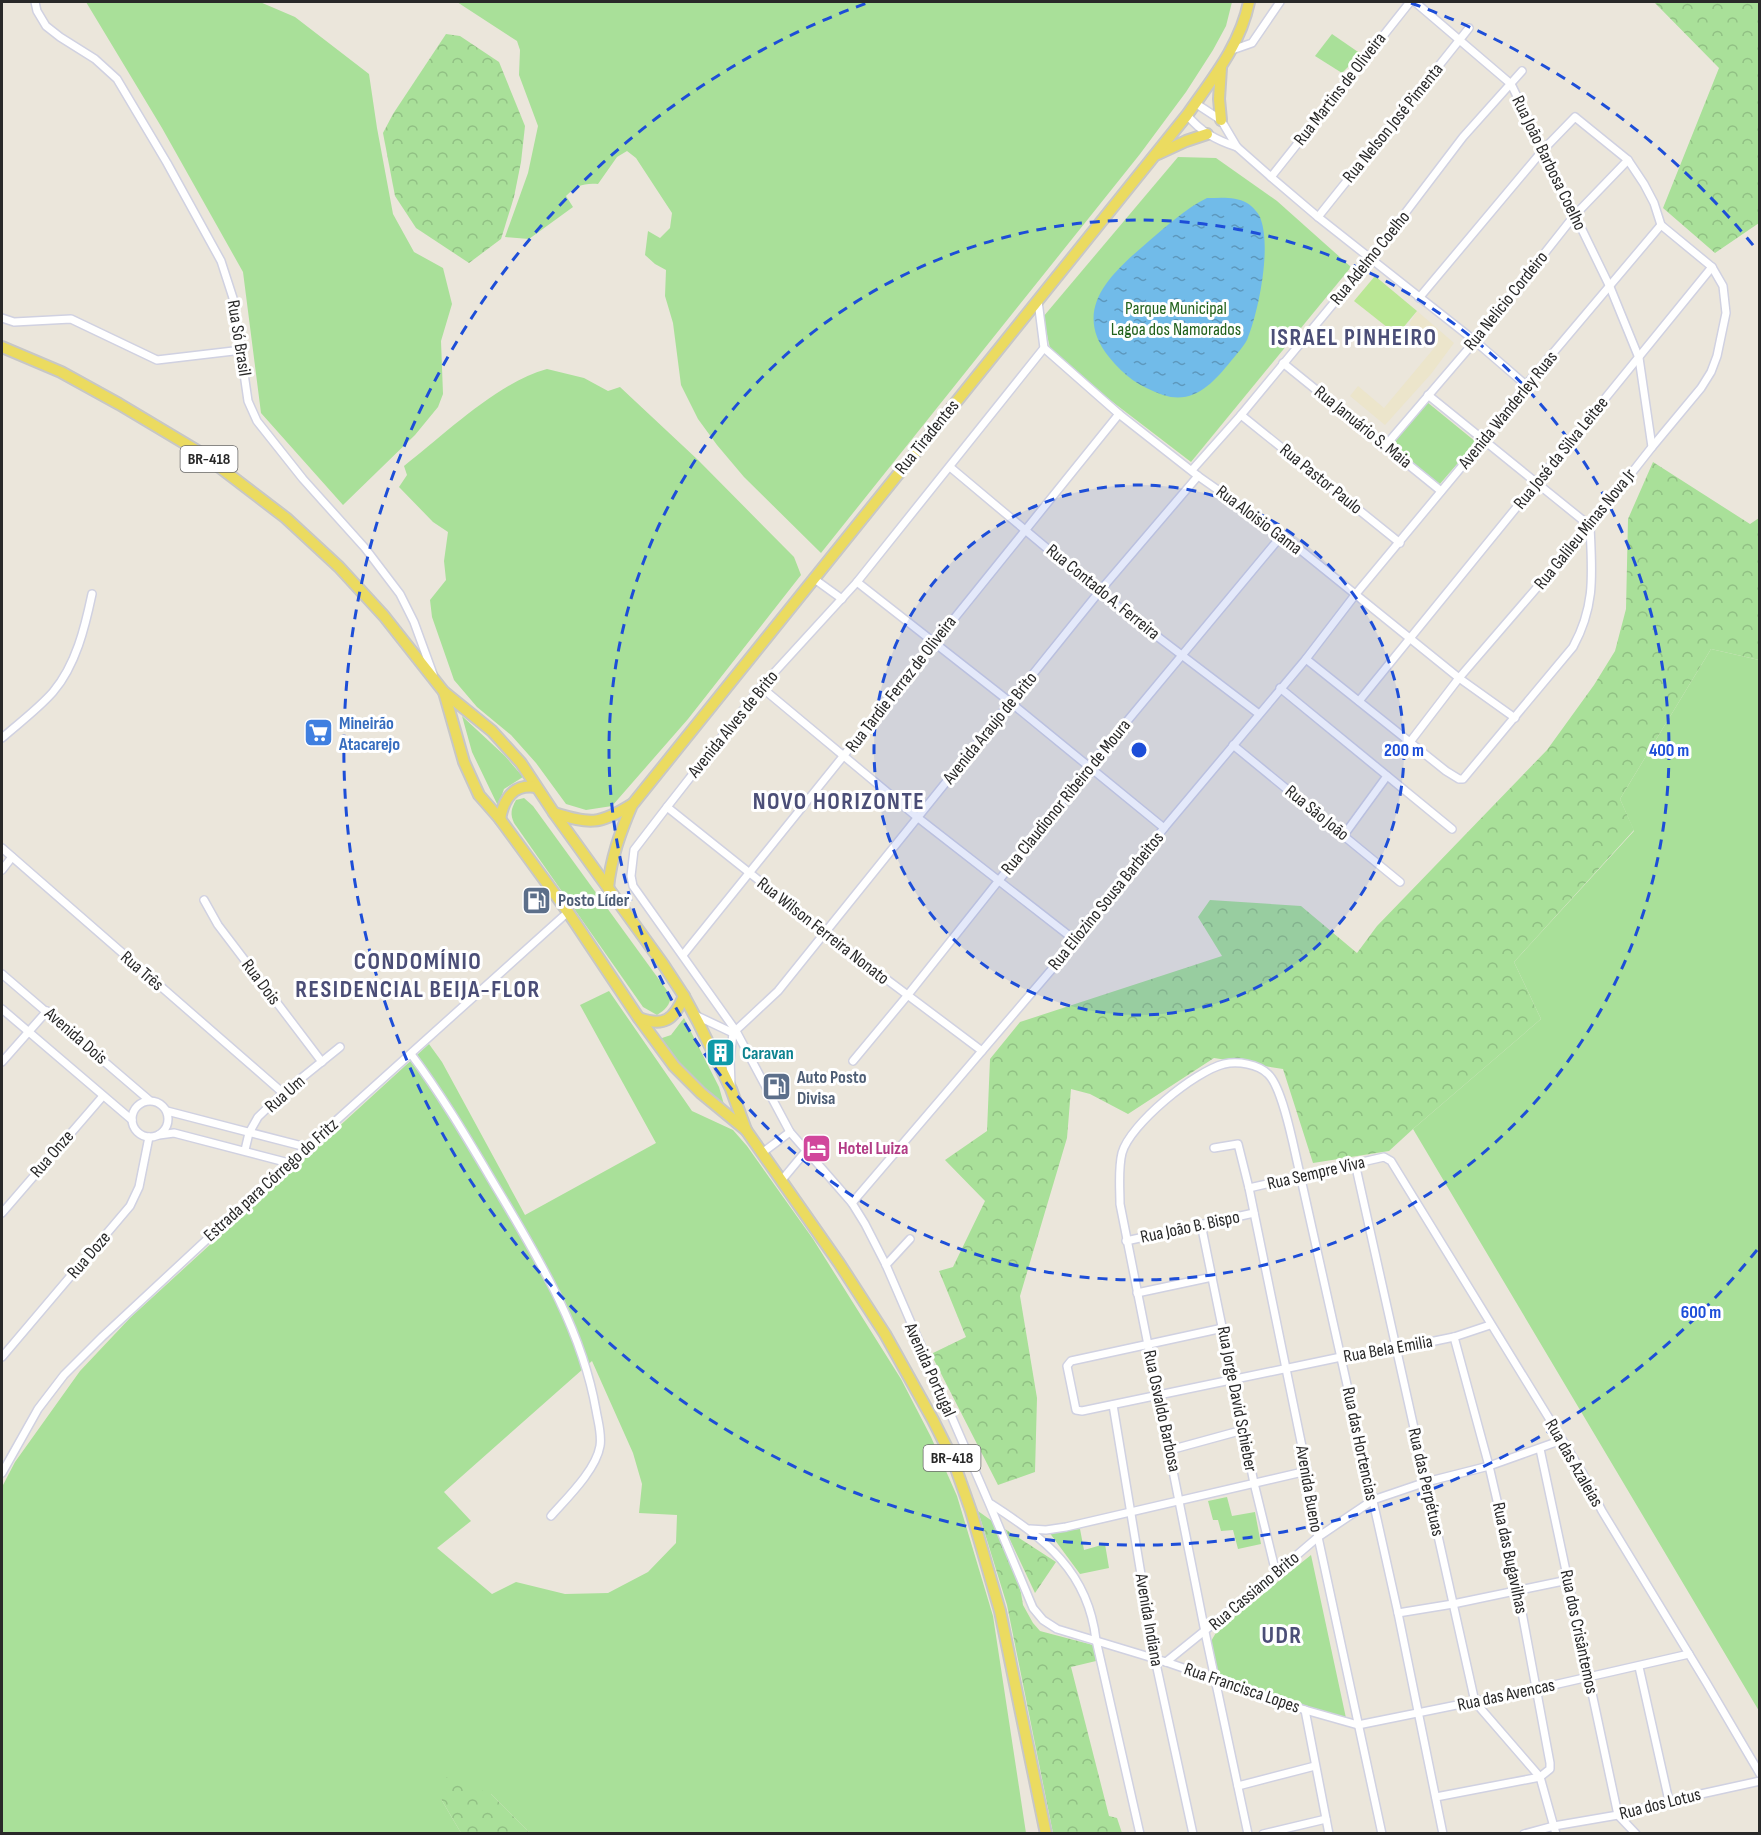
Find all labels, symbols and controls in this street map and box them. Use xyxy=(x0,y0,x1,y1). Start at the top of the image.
street label: Rua Martins de Oliveira xyxy=(1289,28,1391,150)
street label: Rua Nelson José Pimenta xyxy=(1338,59,1448,187)
street label: Rua João Barbosa Coelho xyxy=(1507,92,1591,234)
street label: Rua Adelmo Coelho xyxy=(1326,207,1414,309)
street label: Rua Nelicio Cordeiro xyxy=(1460,247,1552,355)
park label: Parque Municipal Lagoa dos Namorados xyxy=(1111,298,1241,340)
street label: Rua Só Brasil xyxy=(223,299,255,377)
district label: ISRAEL PINHEIRO xyxy=(1270,323,1438,352)
street label: Avenida Wanderley Ruas xyxy=(1454,347,1562,474)
street label: Rua Januário S. Maia xyxy=(1310,381,1416,473)
street label: Rua José da Silva Leitee xyxy=(1509,393,1613,513)
street label: Rua Tiradentes xyxy=(891,396,963,478)
street label: Rua Pastor Paulo xyxy=(1276,439,1366,519)
road number: BR-418 xyxy=(180,446,238,472)
street label: Rua Galileu Minas Nova Jr xyxy=(1530,464,1640,594)
street label: Rua Aloisio Gama xyxy=(1212,481,1306,559)
street label: Rua Contado A. Ferreira xyxy=(1042,540,1164,644)
street label: Rua Tardie Ferraz de Oliveira xyxy=(841,612,961,756)
street label: Avenida Alves de Brito xyxy=(683,666,783,782)
street label: Avenida Araujo de Brito xyxy=(938,668,1042,789)
place label: Mineirão Atacarejo xyxy=(338,713,400,755)
street label: Rua Claudionor Ribeiro de Moura xyxy=(997,715,1135,879)
supermarket icon: Mineirão Atacarejo xyxy=(302,717,334,749)
centre of rings xyxy=(1129,740,1149,760)
text: 200 m xyxy=(1384,740,1424,761)
text: 400 m xyxy=(1649,740,1689,761)
street label: Rua São João xyxy=(1281,781,1353,845)
district label: NOVO HORIZONTE xyxy=(753,787,925,816)
street label: Rua Eliozino Sousa Barbeitos xyxy=(1044,828,1168,974)
street label: Rua Wilson Ferreira Nonato xyxy=(753,873,893,989)
fuel station icon: Posto Líder xyxy=(521,884,553,916)
place label: Posto Líder xyxy=(558,890,630,911)
street label: Rua Três xyxy=(116,947,168,995)
district label: CONDOMÍNIO RESIDENCIAL BEIJA-FLOR xyxy=(295,947,541,1004)
street label: Rua Dois xyxy=(237,955,285,1009)
street label: Avenida Dois xyxy=(40,1002,112,1069)
building icon: Caravan xyxy=(705,1037,737,1069)
place label: Caravan xyxy=(742,1043,794,1064)
place label: Auto Posto Divisa xyxy=(796,1067,867,1109)
street label: Rua Um xyxy=(261,1071,309,1117)
fuel station icon: Auto Posto Divisa xyxy=(760,1071,792,1103)
street label: Estrada para Córrego do Fritz xyxy=(200,1114,343,1246)
street label: Rua Onze xyxy=(26,1126,78,1182)
hotel icon: Hotel Luiza xyxy=(801,1132,833,1164)
place label: Hotel Luiza xyxy=(838,1138,908,1159)
street label: Rua Sempre Viva xyxy=(1265,1152,1367,1194)
street label: Rua João B. Bispo xyxy=(1139,1206,1241,1248)
street label: Rua Doze xyxy=(63,1227,115,1283)
text: 600 m xyxy=(1681,1302,1721,1323)
street label: Avenida Portugal xyxy=(900,1319,960,1420)
street label: Rua Jorge David Schieber xyxy=(1213,1324,1261,1474)
street label: Rua Bela Emilia xyxy=(1342,1331,1434,1367)
street label: Rua Osvaldo Barbosa xyxy=(1139,1348,1185,1474)
street label: Rua das Hortencias xyxy=(1338,1385,1382,1503)
street label: Rua das Azaleias xyxy=(1540,1415,1608,1511)
street label: Rua das Perpétuas xyxy=(1403,1426,1449,1538)
street label: Avenida Bueno xyxy=(1291,1443,1327,1534)
road number: BR-418 xyxy=(924,1445,980,1471)
street label: Rua das Bugavilhas xyxy=(1488,1500,1532,1616)
street label: Rua Cassiano Brito xyxy=(1205,1547,1303,1635)
street label: Rua dos Crisântemos xyxy=(1556,1568,1602,1696)
street label: Avenida Indiana xyxy=(1130,1571,1167,1668)
district label: UDR xyxy=(1261,1621,1303,1650)
street label: Rua Francisca Lopes xyxy=(1181,1658,1303,1718)
street label: Rua das Avencas xyxy=(1455,1674,1557,1716)
street label: Rua dos Lotus xyxy=(1617,1784,1703,1824)

